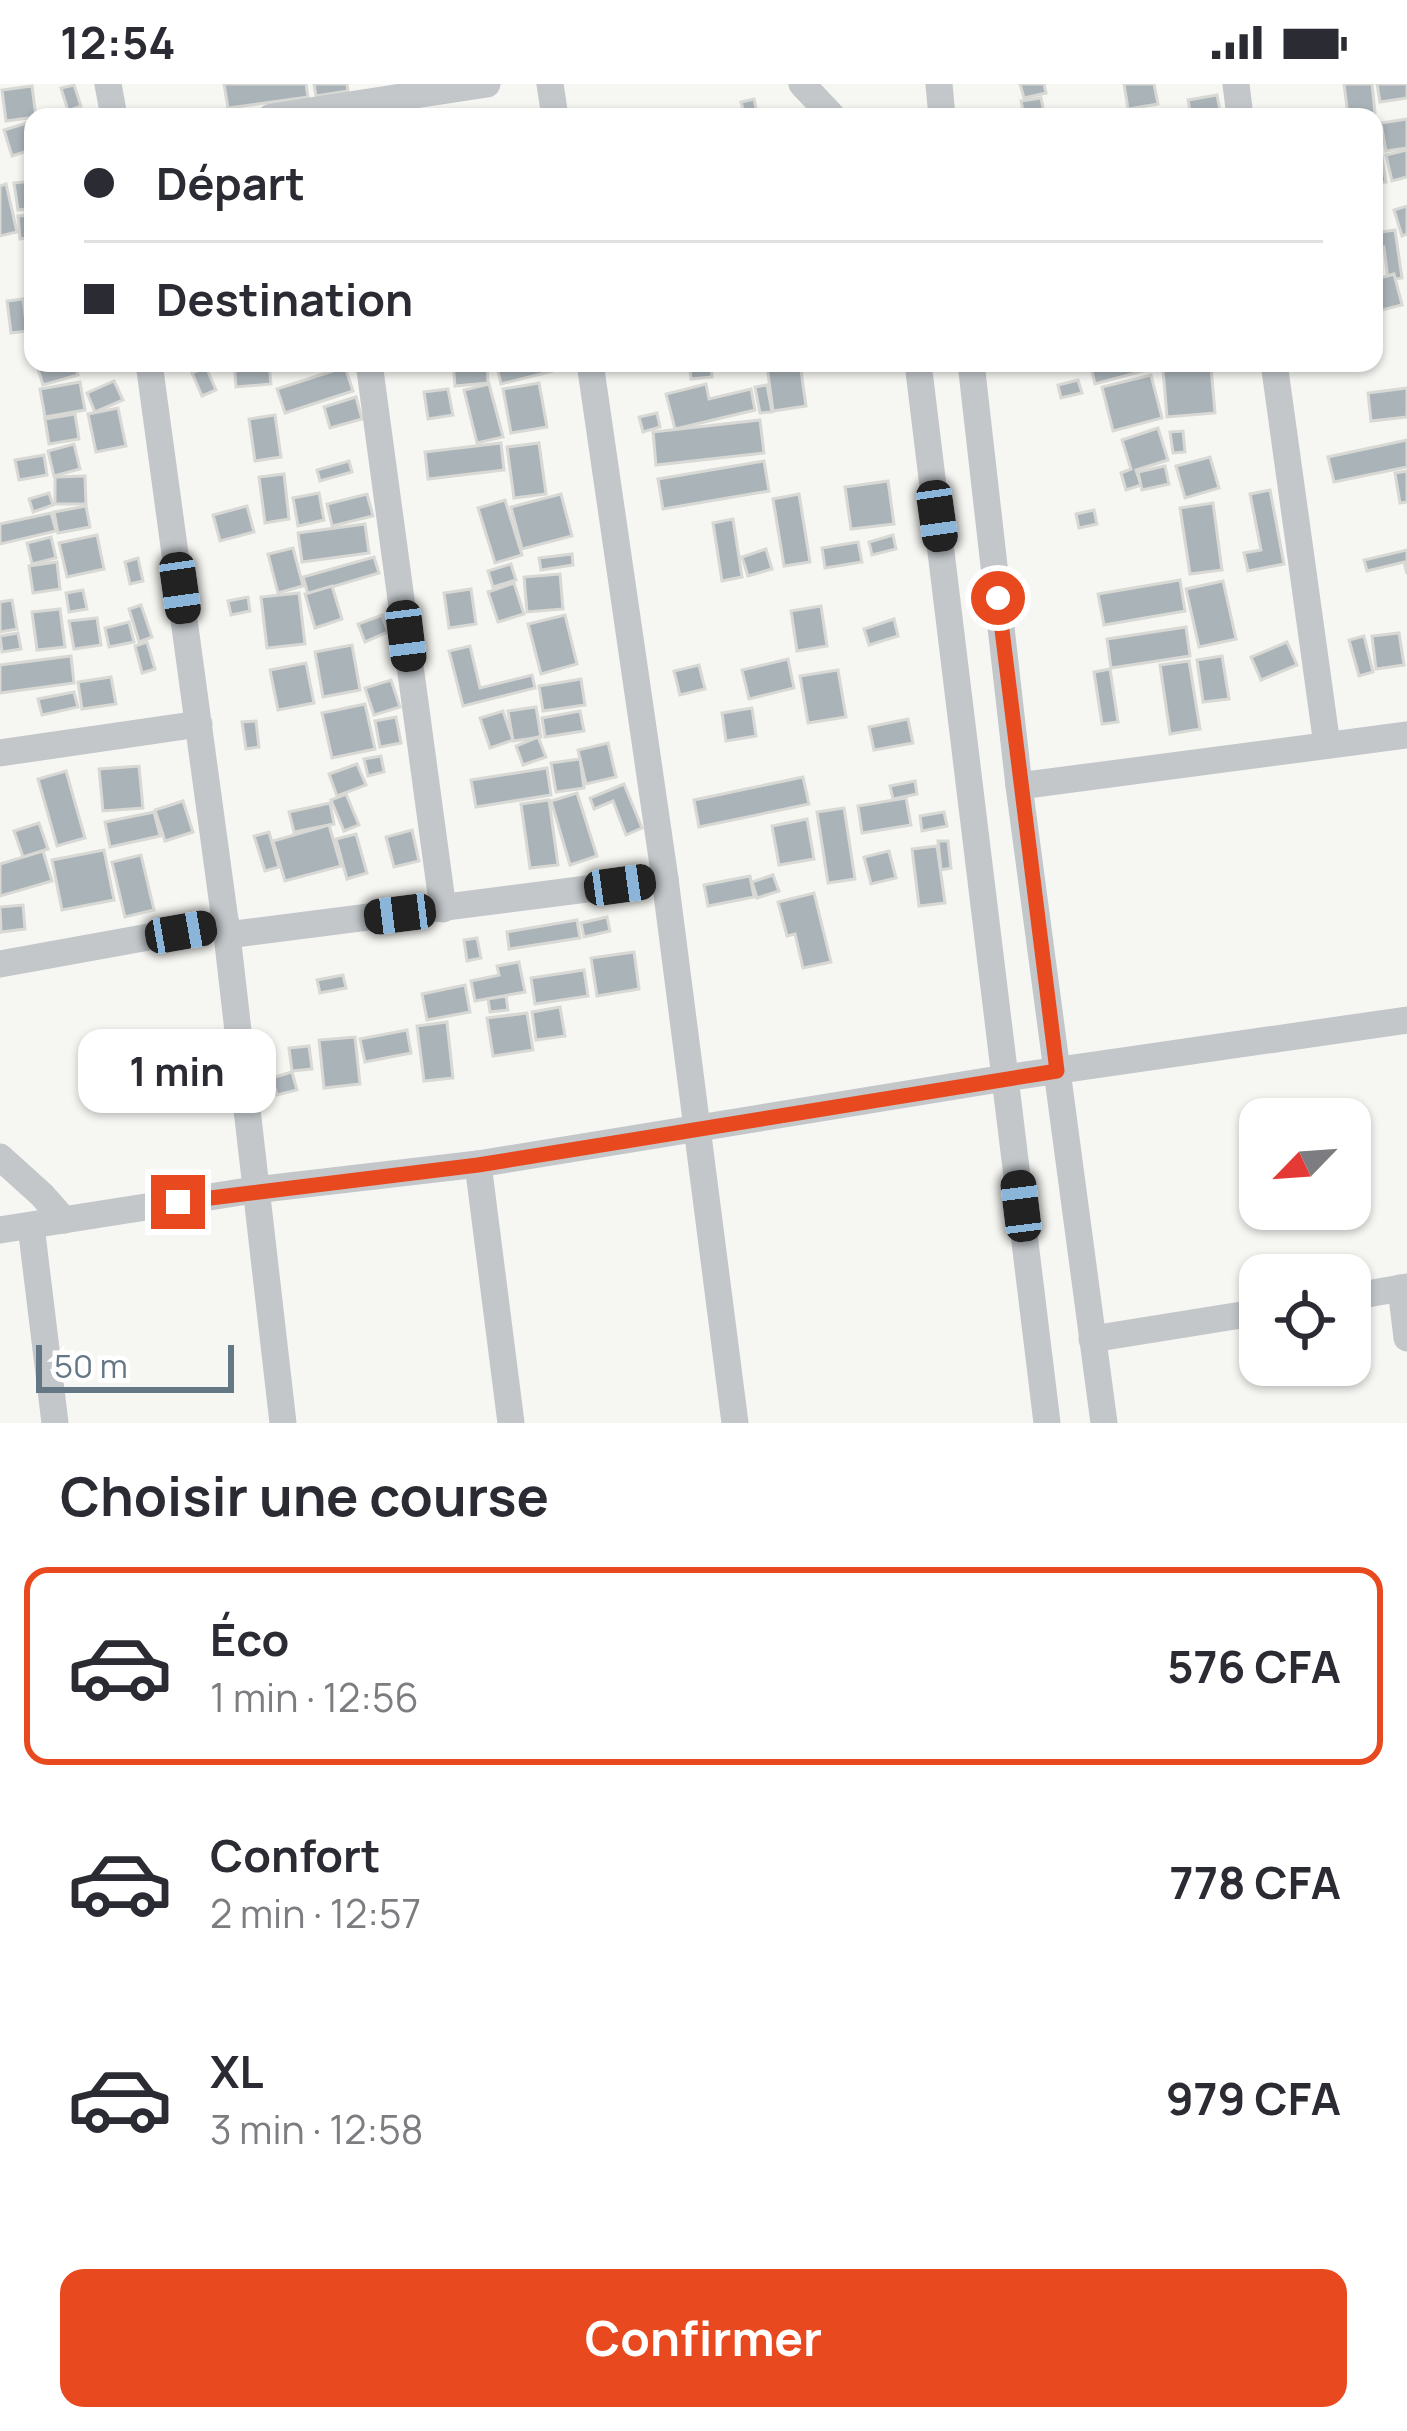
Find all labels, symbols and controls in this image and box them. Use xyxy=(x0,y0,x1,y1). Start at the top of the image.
text: 12:54 xyxy=(60,11,176,73)
text: Départ xyxy=(156,152,305,214)
text: Destination xyxy=(156,268,413,330)
car xyxy=(914,478,960,554)
car xyxy=(157,550,203,626)
route start xyxy=(971,571,1025,625)
car xyxy=(384,598,428,674)
car xyxy=(582,862,658,908)
car xyxy=(362,892,438,936)
car xyxy=(142,908,220,956)
callout: 1 min xyxy=(79,1028,277,1112)
text: 1 min xyxy=(129,1044,225,1098)
north arrow xyxy=(1239,1098,1371,1230)
map controls xyxy=(1239,1098,1371,1386)
car xyxy=(999,1168,1043,1244)
route end xyxy=(151,1175,205,1229)
button: locate xyxy=(1239,1254,1371,1386)
scale bar xyxy=(36,1339,234,1392)
text: 50 m xyxy=(54,1343,128,1388)
text: Choisir une course xyxy=(60,1458,549,1532)
text: Éco xyxy=(210,1608,289,1670)
icon: car xyxy=(66,1612,174,1720)
text: 576 CFA xyxy=(1167,1635,1341,1697)
text: 1 min · 12:56 xyxy=(210,1670,419,1724)
text: Confort xyxy=(210,1824,381,1886)
icon: car xyxy=(66,1828,174,1936)
text: 778 CFA xyxy=(1170,1851,1341,1913)
text: 2 min · 12:57 xyxy=(210,1886,421,1940)
text: XL xyxy=(210,2040,264,2102)
icon: car xyxy=(66,2044,174,2152)
text: 979 CFA xyxy=(1166,2067,1341,2129)
text: 3 min · 12:58 xyxy=(210,2102,423,2156)
button: Confirmer xyxy=(60,2269,1347,2407)

